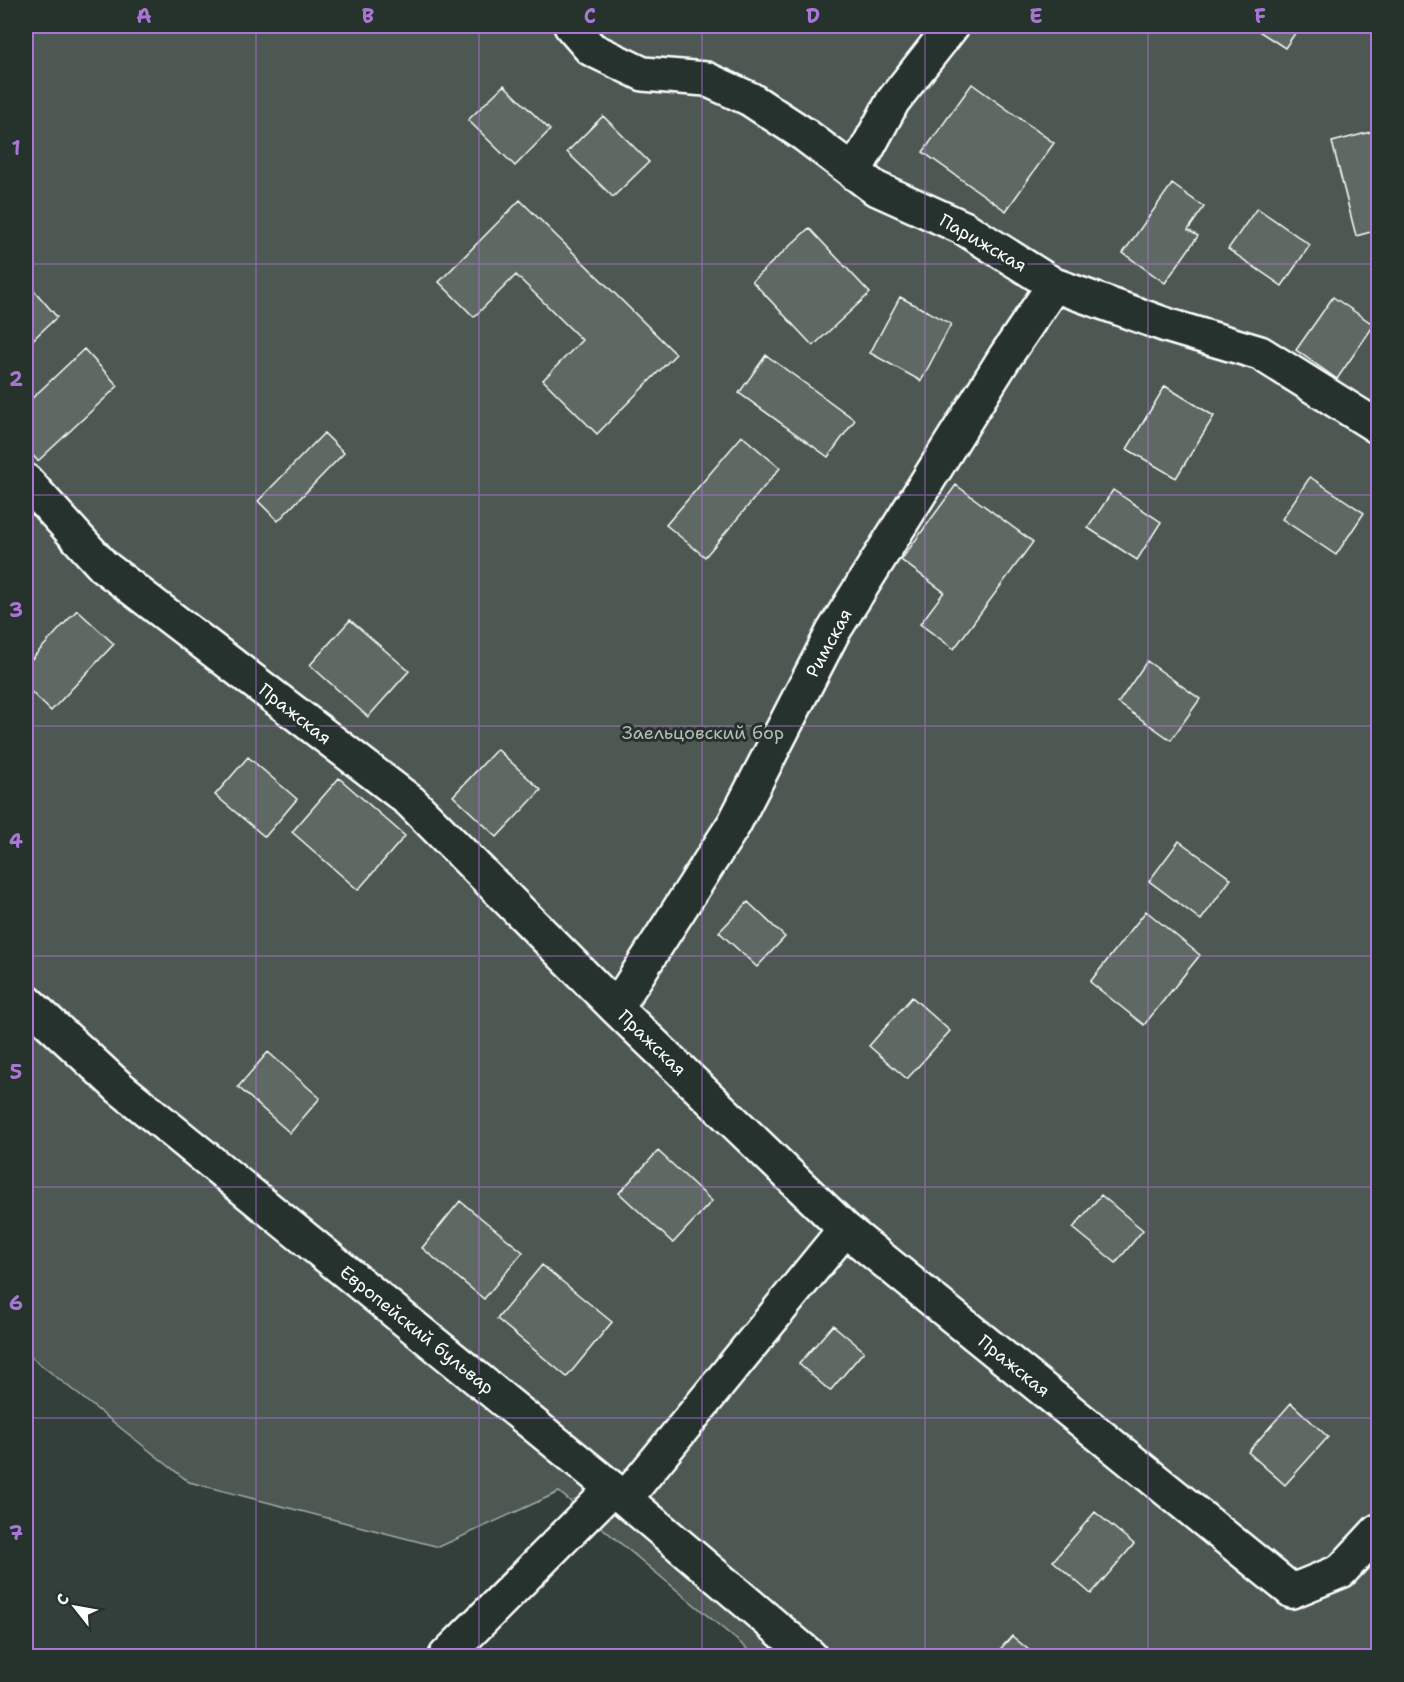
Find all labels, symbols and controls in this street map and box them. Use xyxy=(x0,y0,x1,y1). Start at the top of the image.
text: A xyxy=(136,3,152,29)
text: B xyxy=(362,3,374,29)
text: C xyxy=(584,3,596,29)
text: D xyxy=(806,3,820,29)
text: E xyxy=(1029,3,1043,29)
text: F xyxy=(1254,3,1266,29)
text: 1 xyxy=(11,135,21,161)
street label: Парижская xyxy=(935,208,1031,278)
text: 2 xyxy=(9,366,23,392)
text: 3 xyxy=(9,597,23,623)
street label: Римская xyxy=(800,604,858,682)
street label: Пражская xyxy=(254,678,336,750)
park label: Заельцовский бор xyxy=(622,721,784,745)
text: 4 xyxy=(9,828,23,854)
street label: Пражская xyxy=(613,1004,691,1082)
text: 5 xyxy=(10,1059,22,1085)
street label: Европейский бульвар xyxy=(335,1260,499,1400)
text: 6 xyxy=(9,1290,23,1316)
street label: Пражская xyxy=(973,1330,1055,1402)
text: 7 xyxy=(9,1520,23,1546)
north arrow xyxy=(45,1577,105,1637)
text: С xyxy=(51,1590,74,1609)

